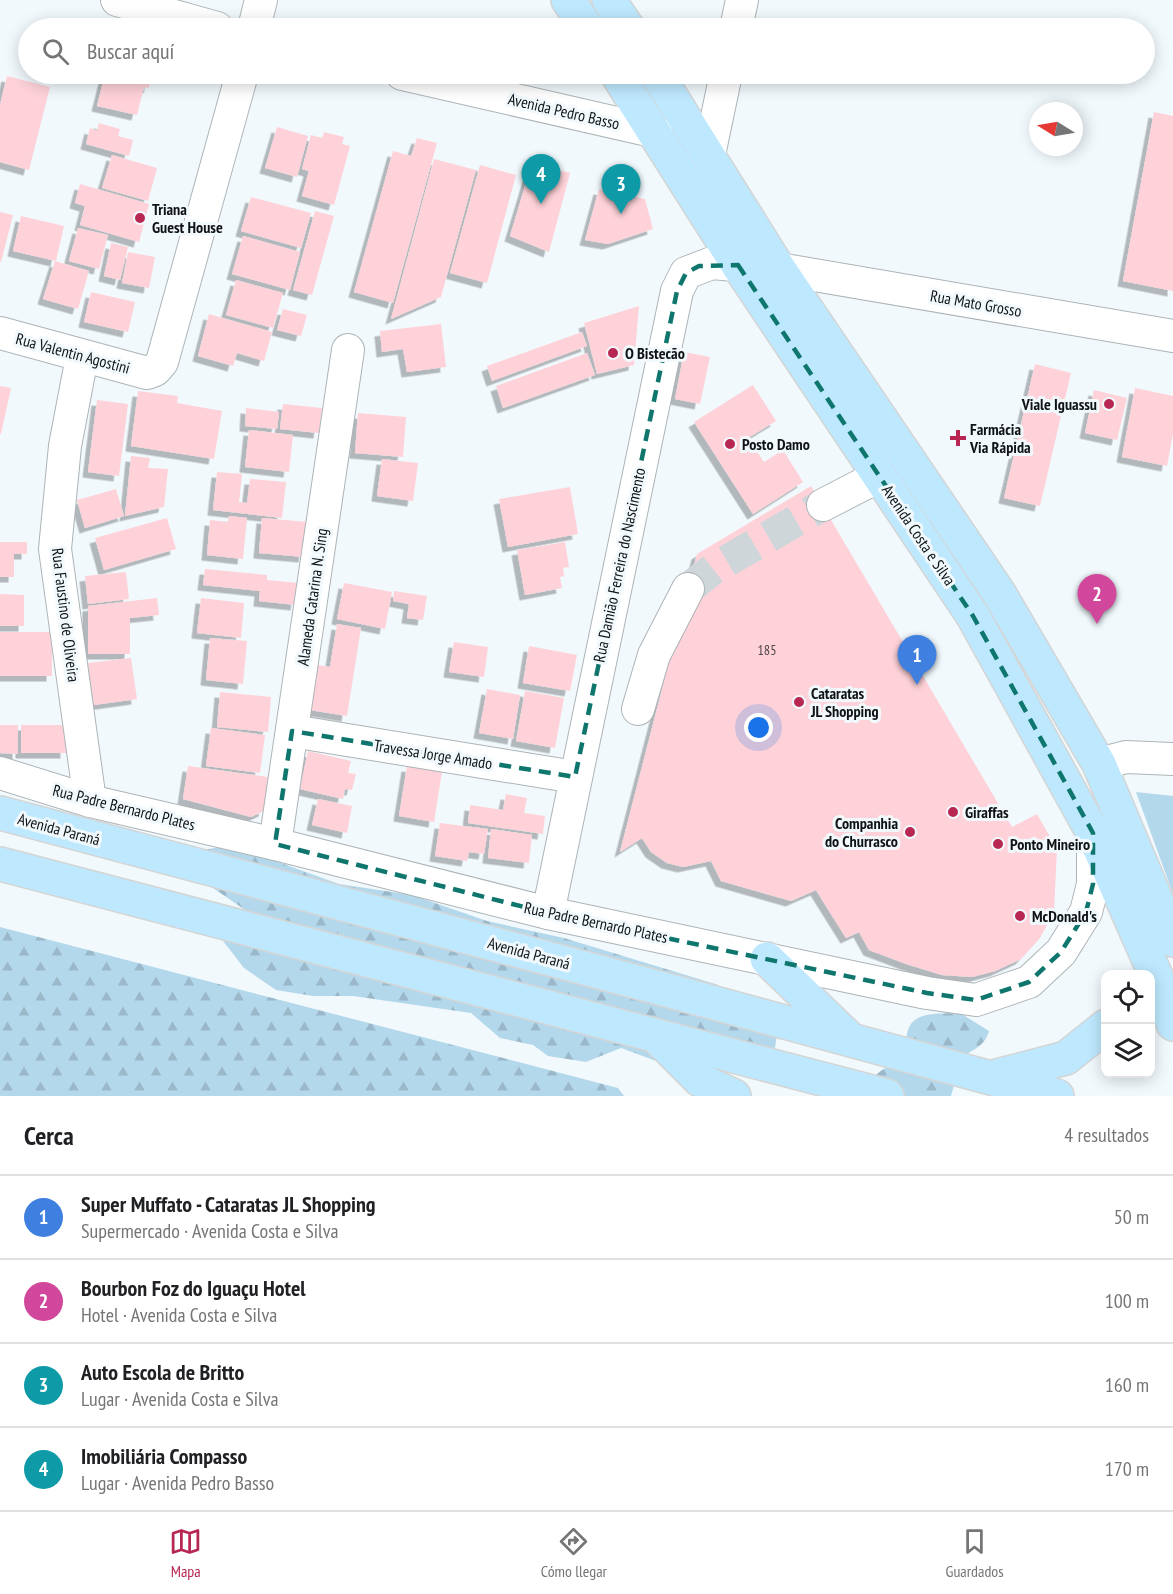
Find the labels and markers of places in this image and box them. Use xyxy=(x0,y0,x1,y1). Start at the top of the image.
pin: 4 xyxy=(522,154,560,204)
pin: 3 xyxy=(602,164,640,214)
place label: Triana Guest House xyxy=(152,199,223,237)
marker: Triana Guest House xyxy=(133,211,147,225)
place label: O Bistecão xyxy=(625,343,685,363)
marker: O Bistecão xyxy=(606,346,620,360)
place label: Viale Iguassu xyxy=(1021,394,1097,414)
marker: Viale Iguassu xyxy=(1102,397,1116,411)
place label: Farmácia Via Rápida xyxy=(969,419,1031,457)
marker: Farmácia Via Rápida xyxy=(951,431,965,445)
place label: Posto Damo xyxy=(742,434,810,454)
marker: Posto Damo xyxy=(723,437,737,451)
pin: 2 xyxy=(1078,574,1116,624)
pin: 1 xyxy=(898,636,936,685)
place label: Cataratas JL Shopping xyxy=(810,683,879,721)
marker: Cataratas JL Shopping xyxy=(792,695,806,709)
place label: Giraffas xyxy=(965,802,1009,822)
marker: Giraffas xyxy=(946,805,960,819)
place label: Companhia do Churrasco xyxy=(825,813,898,851)
marker: Companhia do Churrasco xyxy=(903,825,917,839)
place label: Ponto Mineiro xyxy=(1010,834,1090,854)
marker: Ponto Mineiro xyxy=(991,837,1005,851)
place label: McDonald's xyxy=(1032,906,1097,926)
marker: McDonald's xyxy=(1013,909,1027,923)

